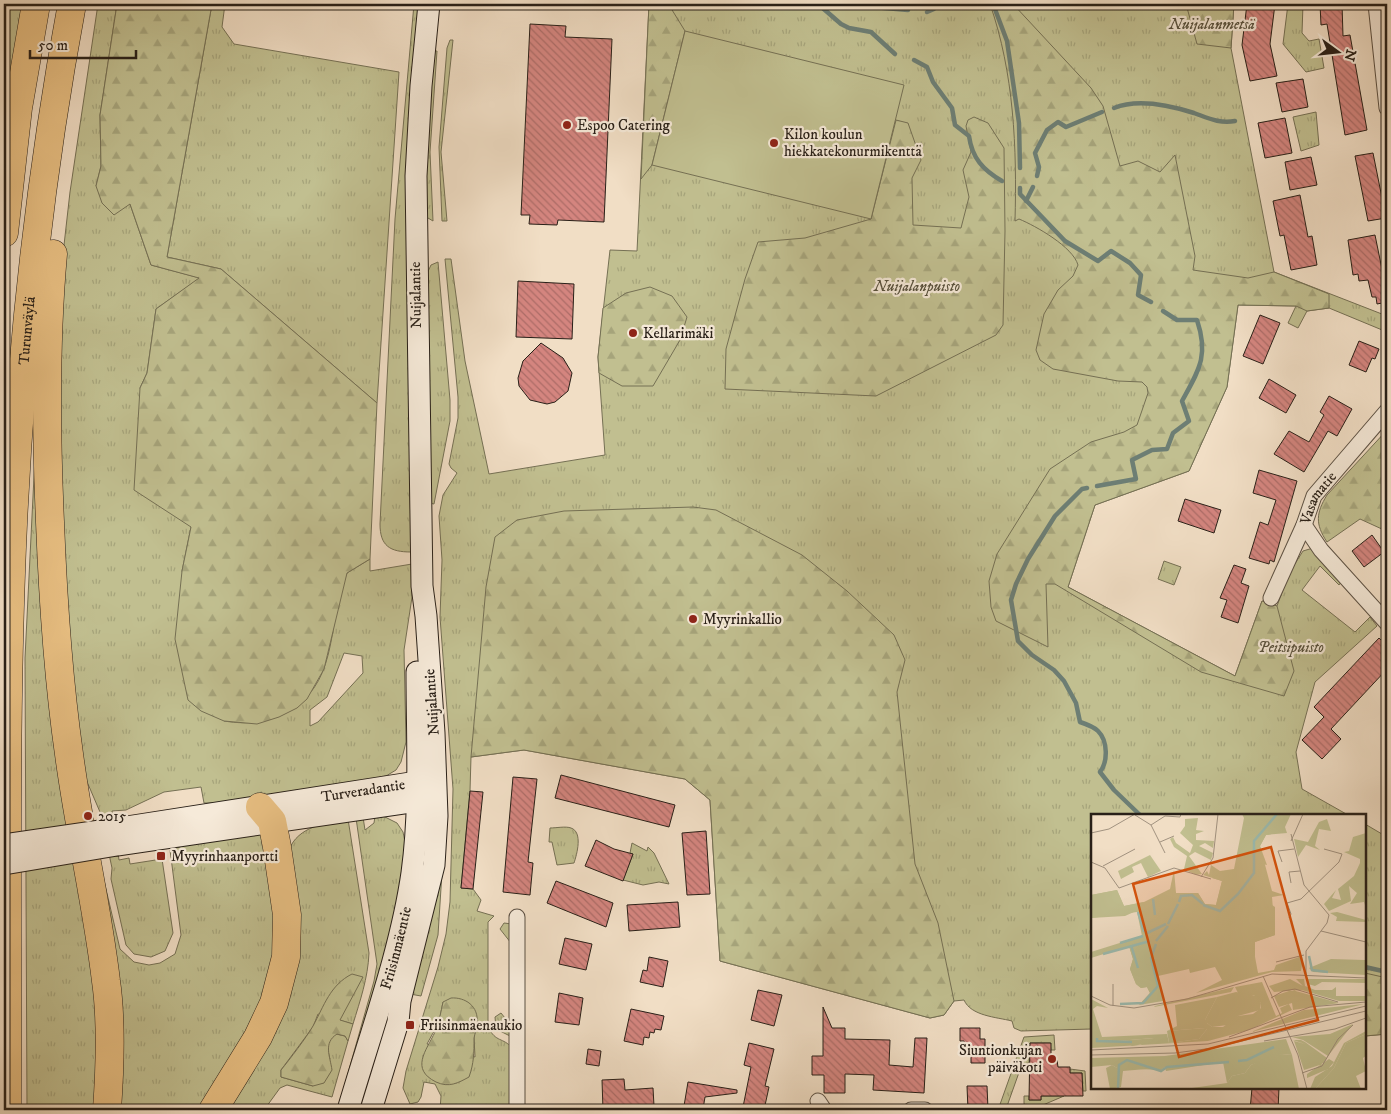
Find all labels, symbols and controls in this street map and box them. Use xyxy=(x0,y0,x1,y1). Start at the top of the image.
park label: Nuijalanmetsä xyxy=(1168,15,1255,34)
scale bar xyxy=(30,28,136,60)
north arrow xyxy=(1314,28,1364,78)
text: 50 m xyxy=(38,36,68,55)
text: N xyxy=(1339,47,1360,63)
place label: Espoo Catering xyxy=(577,116,671,135)
marker: Espoo Catering xyxy=(561,119,573,131)
place label: Kilon koulun hiekkatekonurmikenttä xyxy=(784,125,922,161)
marker: Kilon koulun hiekkatekonurmikenttä xyxy=(768,137,780,149)
street label: Nuijalantie xyxy=(406,262,426,328)
park label: Nuijalanpuisto xyxy=(873,277,960,296)
street label: Turunväylä xyxy=(14,295,39,366)
place label: Kellarimäki xyxy=(643,324,713,343)
marker: Kellarimäki xyxy=(627,327,639,339)
street label: Vasamatie xyxy=(1295,467,1341,528)
place label: Myyrinkallio xyxy=(703,610,782,629)
marker: Myyrinkallio xyxy=(687,613,699,625)
park label: Peitsipuisto xyxy=(1258,638,1324,657)
street label: Nuijalantie xyxy=(420,668,444,736)
street label: Turveradantie xyxy=(320,775,406,806)
place label: 2015 xyxy=(98,807,127,826)
marker: 2015 xyxy=(82,810,94,822)
inset map xyxy=(1091,814,1366,1089)
place label: Myyrinhaanportti xyxy=(171,847,278,866)
marker: Myyrinhaanportti xyxy=(155,850,167,862)
street label: Friisinmäentie xyxy=(376,905,415,992)
place label: Friisinmäenaukio xyxy=(420,1016,522,1035)
marker: Friisinmäenaukio xyxy=(404,1019,416,1031)
place label: Siuntionkujan päiväkoti xyxy=(959,1041,1042,1077)
marker: Siuntionkujan päiväkoti xyxy=(1046,1053,1058,1065)

